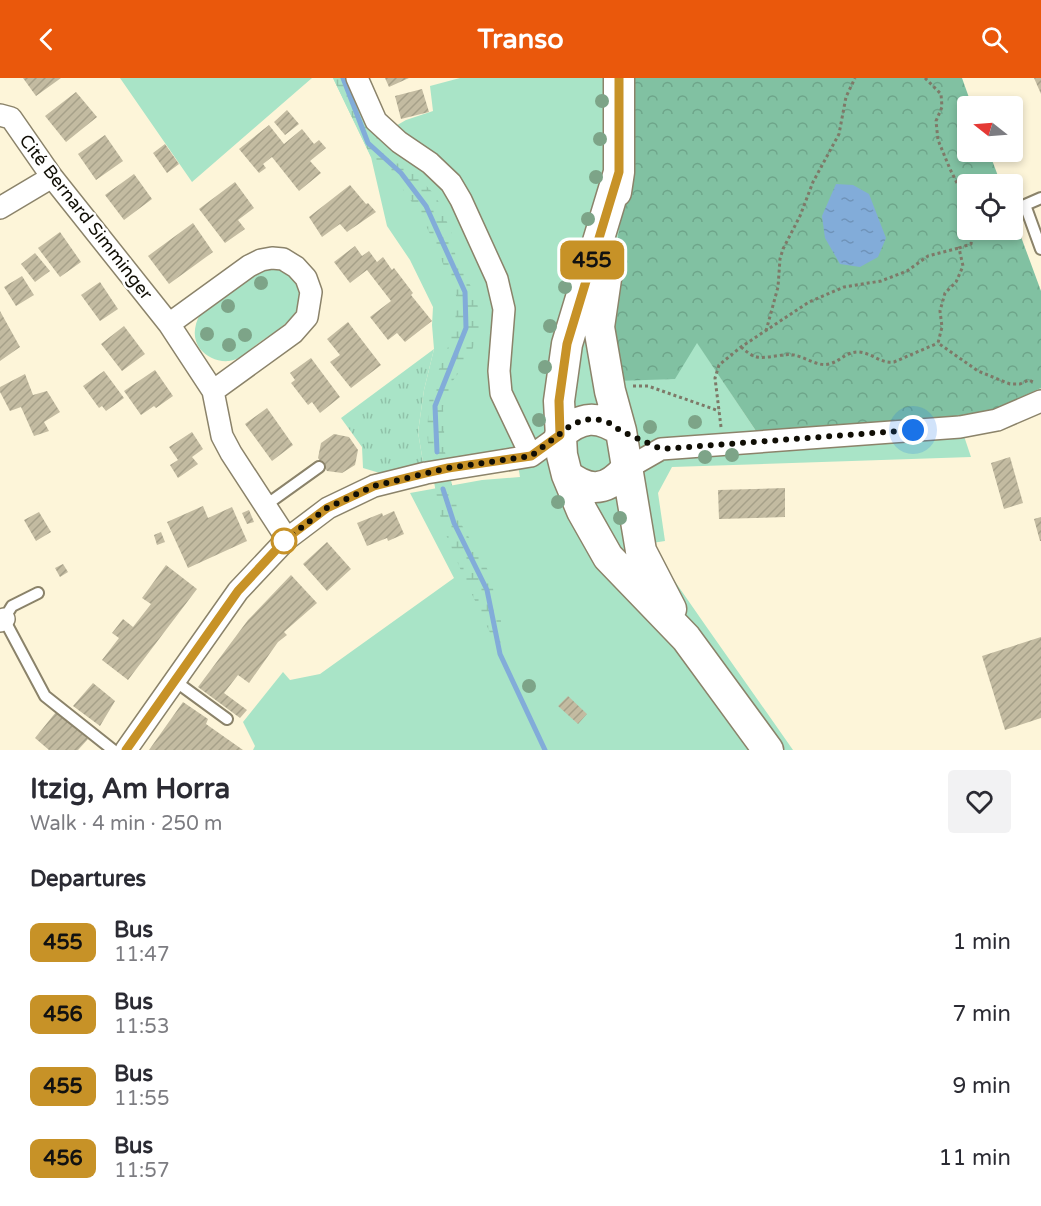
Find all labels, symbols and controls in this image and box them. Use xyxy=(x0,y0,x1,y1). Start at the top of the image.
icon: back xyxy=(30,23,63,56)
text: Transo xyxy=(477,23,564,56)
icon: search xyxy=(978,23,1011,56)
north arrow xyxy=(957,96,1023,162)
map controls xyxy=(957,96,1023,240)
street label: Cité Bernard Simminger xyxy=(14,130,158,304)
button: locate xyxy=(957,174,1023,240)
line badge: 455 xyxy=(558,240,626,279)
text: 455 xyxy=(572,248,612,273)
your location xyxy=(898,415,928,445)
unlabelled marker xyxy=(271,528,297,554)
button: heart xyxy=(948,770,1011,833)
text: Itzig, Am Horra xyxy=(30,772,230,806)
text: Walk · 4 min · 250 m xyxy=(30,812,222,836)
text: Departures xyxy=(30,866,146,892)
text: Bus xyxy=(114,917,153,943)
text: 1 min xyxy=(952,929,1011,955)
text: 455 xyxy=(43,930,83,955)
text: 11:47 xyxy=(114,943,169,967)
text: Bus xyxy=(114,989,153,1015)
text: 7 min xyxy=(952,1001,1011,1027)
text: 456 xyxy=(43,1002,83,1027)
text: 11:53 xyxy=(114,1015,169,1039)
text: Bus xyxy=(114,1061,153,1087)
text: 9 min xyxy=(952,1073,1011,1099)
text: 455 xyxy=(43,1074,83,1099)
text: 11:55 xyxy=(114,1087,169,1111)
text: Bus xyxy=(114,1133,153,1159)
text: 11 min xyxy=(939,1145,1011,1171)
text: 456 xyxy=(43,1146,83,1171)
text: 11:57 xyxy=(114,1159,169,1183)

